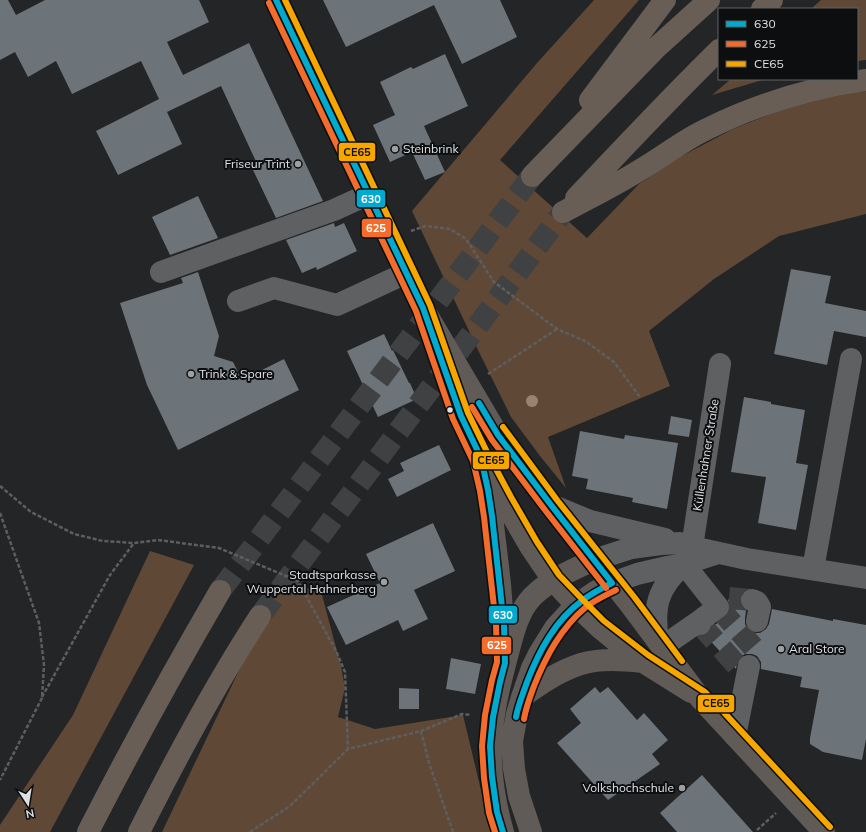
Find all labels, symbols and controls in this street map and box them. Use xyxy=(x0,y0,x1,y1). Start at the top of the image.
legend xyxy=(718,8,858,80)
text: 630 xyxy=(754,16,776,31)
text: 625 xyxy=(754,36,776,51)
text: CE65 xyxy=(754,56,784,71)
place label: Steinbrink xyxy=(403,141,459,156)
line badge: CE65 xyxy=(338,142,376,162)
marker: Steinbrink xyxy=(390,144,400,154)
text: CE65 xyxy=(343,145,371,159)
place label: Friseur Trint xyxy=(224,156,290,171)
marker: Friseur Trint xyxy=(293,159,303,169)
line badge: 630 xyxy=(356,189,386,208)
text: 630 xyxy=(361,192,381,206)
line badge: 625 xyxy=(361,218,392,238)
text: 625 xyxy=(366,221,386,235)
place label: Trink & Spare xyxy=(199,366,273,381)
marker: Trink & Spare xyxy=(186,369,196,379)
street label: Küllenhahner Straße xyxy=(689,398,722,512)
unlabelled marker xyxy=(445,405,455,415)
line badge: CE65 xyxy=(472,451,510,470)
text: CE65 xyxy=(477,453,505,467)
place label: Stadtsparkasse Wuppertal Hahnerberg xyxy=(247,567,376,596)
marker: Stadtsparkasse Wuppertal Hahnerberg xyxy=(379,577,389,587)
line badge: 630 xyxy=(488,605,518,624)
text: 630 xyxy=(493,608,513,622)
line badge: 625 xyxy=(481,636,512,655)
text: 625 xyxy=(487,638,507,652)
place label: Aral Store xyxy=(789,641,845,656)
marker: Aral Store xyxy=(776,644,786,654)
line badge: CE65 xyxy=(697,694,735,713)
text: CE65 xyxy=(702,696,730,710)
place label: Volkshochschule xyxy=(583,780,674,795)
marker: Volkshochschule xyxy=(677,783,687,793)
north arrow xyxy=(8,784,48,824)
text: N xyxy=(25,806,36,821)

